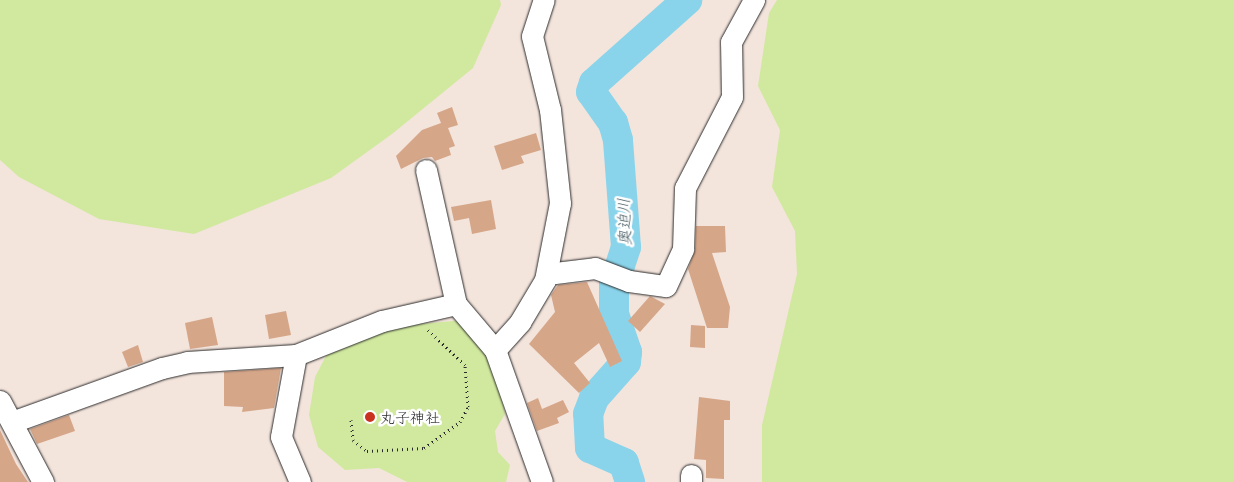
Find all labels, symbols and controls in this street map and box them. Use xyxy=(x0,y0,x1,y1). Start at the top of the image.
water label: 奥迫川 xyxy=(613,198,633,246)
place label: 丸子神社 xyxy=(380,408,440,426)
marker: 丸子神社 xyxy=(364,411,376,423)

